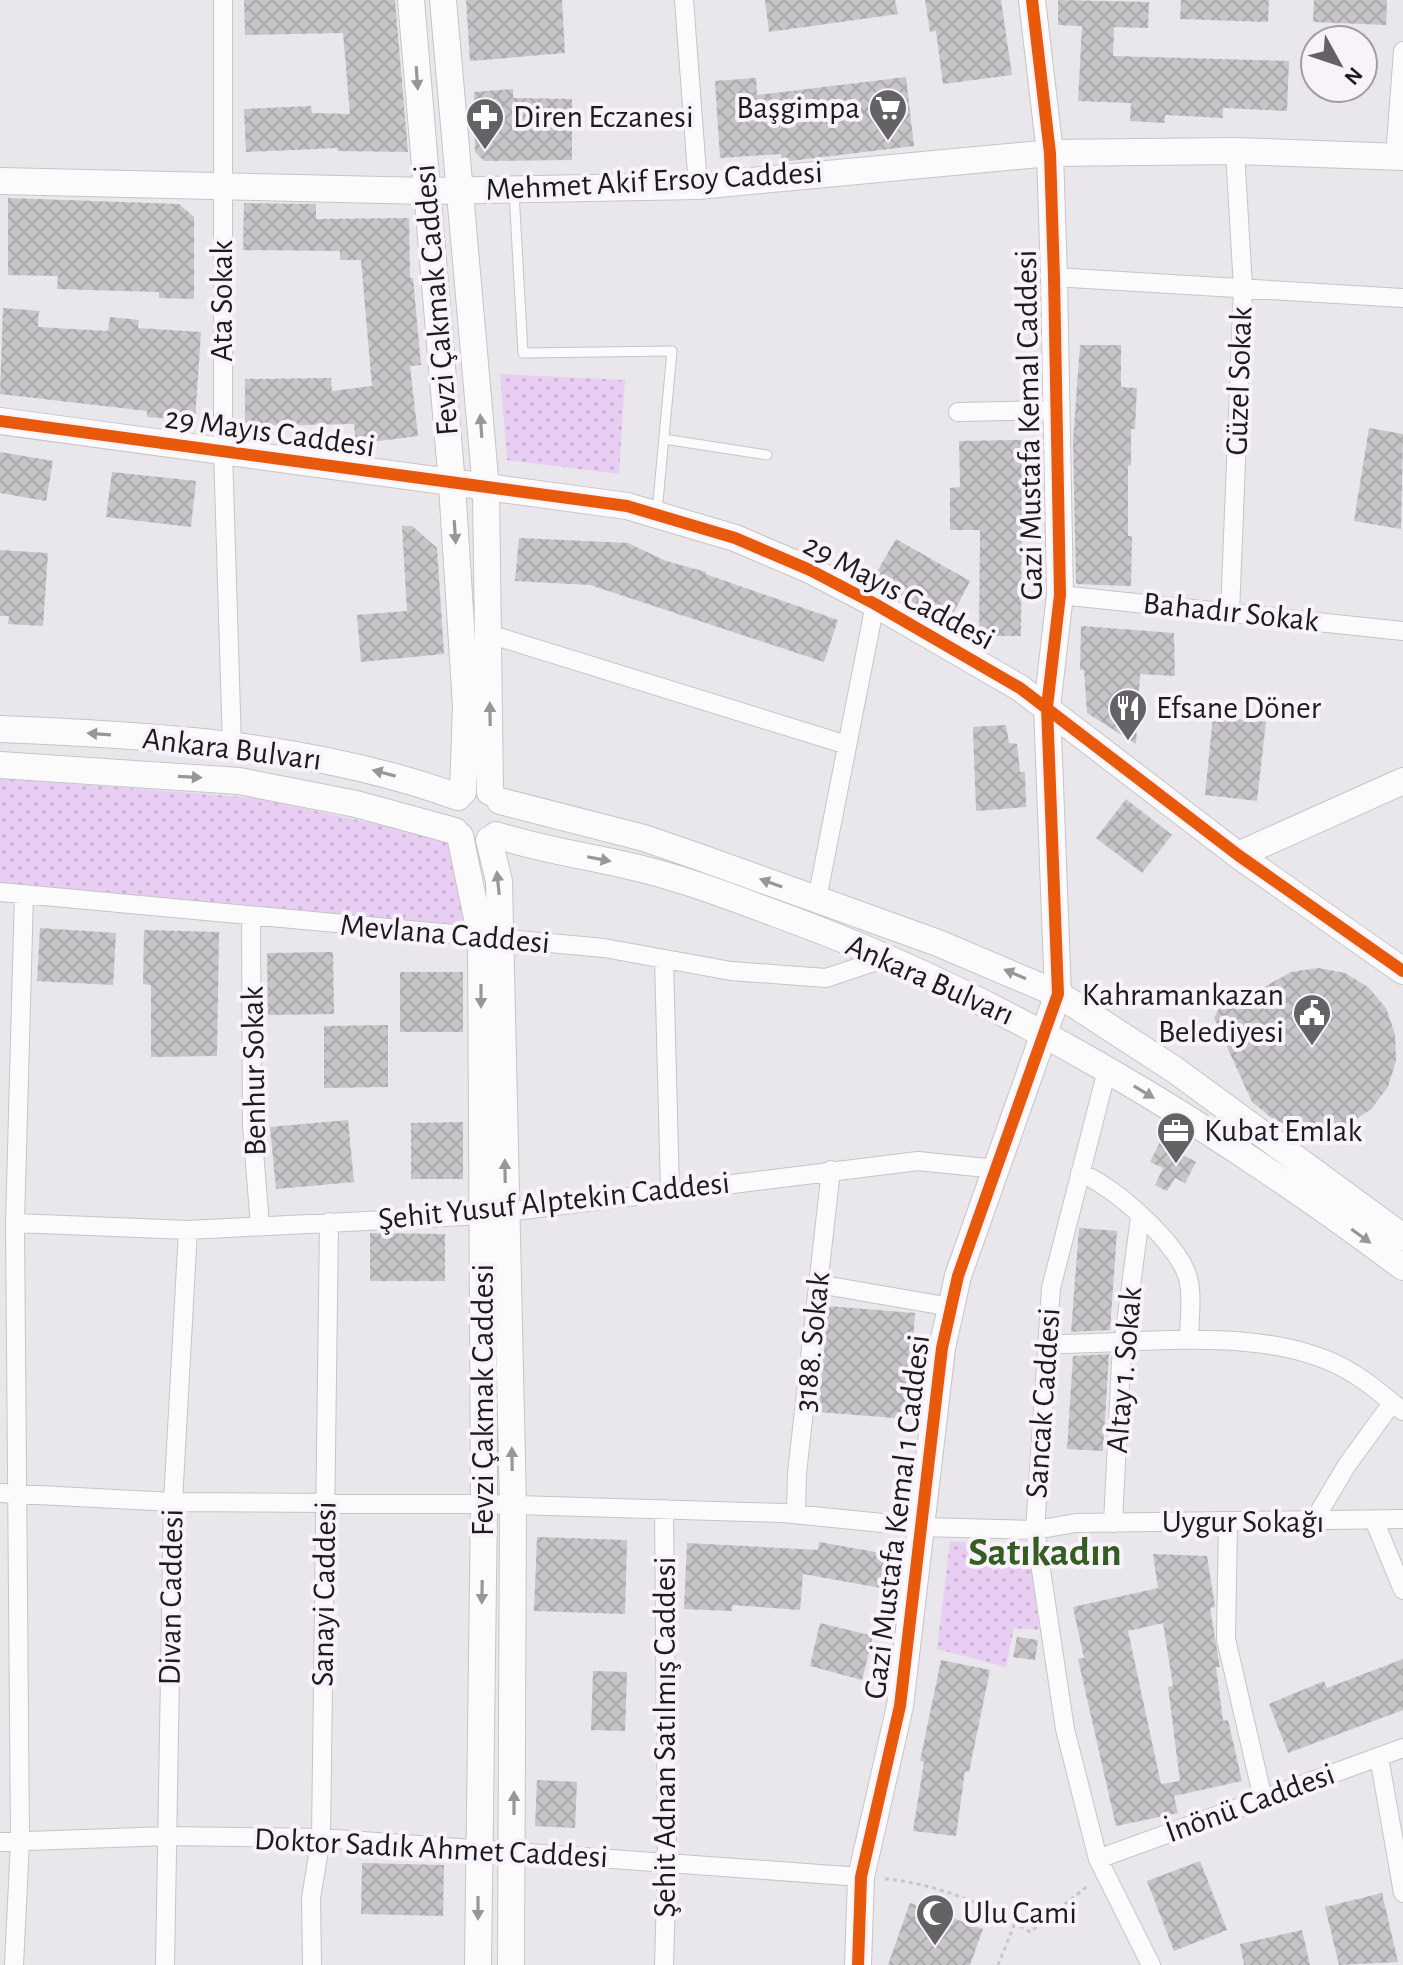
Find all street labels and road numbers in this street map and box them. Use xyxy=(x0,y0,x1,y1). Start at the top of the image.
street label: Mehmet Akif Ersoy Caddesi xyxy=(485,156,823,206)
street label: Fevzi Çakmak Caddesi xyxy=(408,163,464,437)
street label: Ata Sokak xyxy=(206,240,238,362)
street label: Gazi Mustafa Kemal Caddesi xyxy=(1010,249,1048,601)
street label: Güzel Sokak xyxy=(1220,306,1258,456)
street label: 29 Mayıs Caddesi xyxy=(163,401,377,463)
street label: 29 Mayıs Caddesi xyxy=(798,528,1000,656)
street label: Bahadır Sokak xyxy=(1141,587,1321,637)
street label: Ankara Bulvarı xyxy=(141,722,323,776)
street label: Mevlana Caddesi xyxy=(339,909,551,959)
street label: Ankara Bulvarı xyxy=(841,929,1019,1031)
street label: Benhur Sokak xyxy=(237,985,271,1156)
street label: Şehit Yusuf Alptekin Caddesi xyxy=(377,1167,731,1235)
street label: Fevzi Çakmak Caddesi xyxy=(467,1264,499,1536)
street label: 3188. Sokak xyxy=(789,1270,835,1414)
street label: Altay 1. Sokak xyxy=(1101,1285,1147,1455)
street label: Sancak Caddesi xyxy=(1020,1307,1066,1499)
street label: Gazi Mustafa Kemal 1 Caddesi xyxy=(859,1333,935,1701)
street label: Sanayi Caddesi xyxy=(306,1501,342,1687)
street label: Uygur Sokağı xyxy=(1162,1506,1324,1538)
street label: Divan Caddesi xyxy=(153,1508,189,1686)
street label: Şehit Adnan Satılmış Caddesi xyxy=(649,1557,681,1917)
street label: İnönü Caddesi xyxy=(1161,1757,1339,1848)
street label: Doktor Sadık Ahmet Caddesi xyxy=(253,1823,609,1873)

